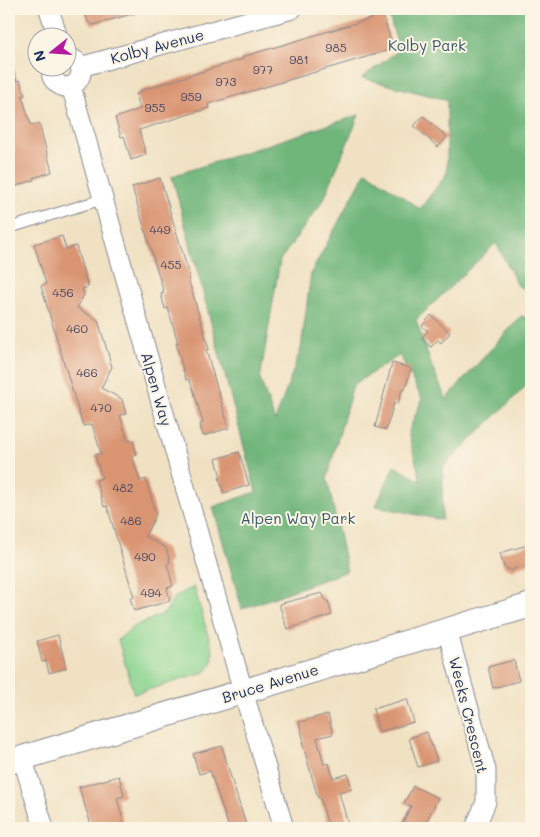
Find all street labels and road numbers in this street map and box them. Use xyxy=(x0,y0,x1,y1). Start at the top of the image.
street label: Kolby Avenue xyxy=(108,24,206,68)
street label: Alpen Way xyxy=(137,350,177,429)
street label: Weeks Crescent xyxy=(445,655,493,775)
street label: Bruce Avenue xyxy=(219,659,321,707)

